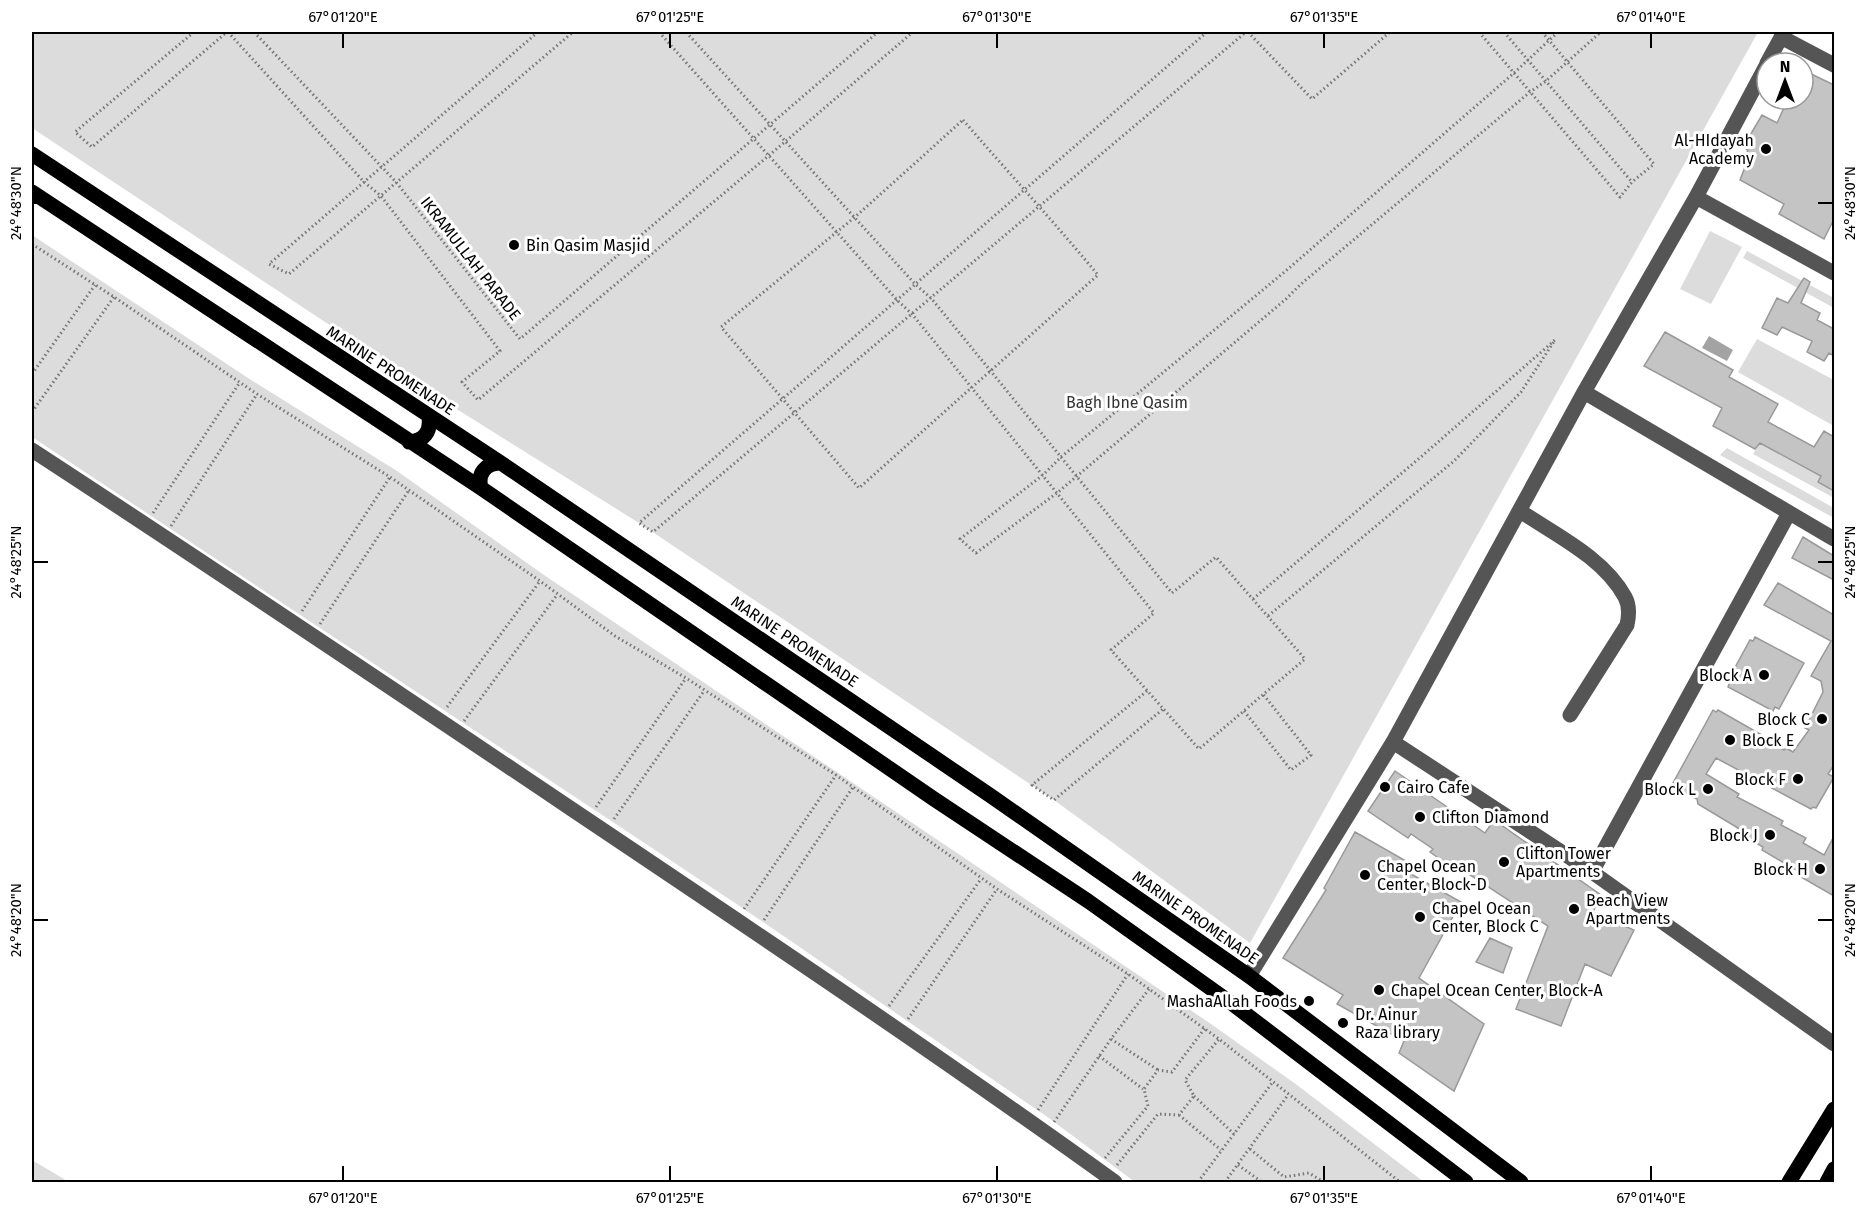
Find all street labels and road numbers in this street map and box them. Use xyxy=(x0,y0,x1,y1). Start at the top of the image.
street label: IKRAMULLAH PARADE xyxy=(416,193,525,324)
street label: MARINE PROMENADE xyxy=(323,322,459,419)
street label: MARINE PROMENADE xyxy=(727,592,862,691)
street label: MARINE PROMENADE xyxy=(1129,867,1262,968)

